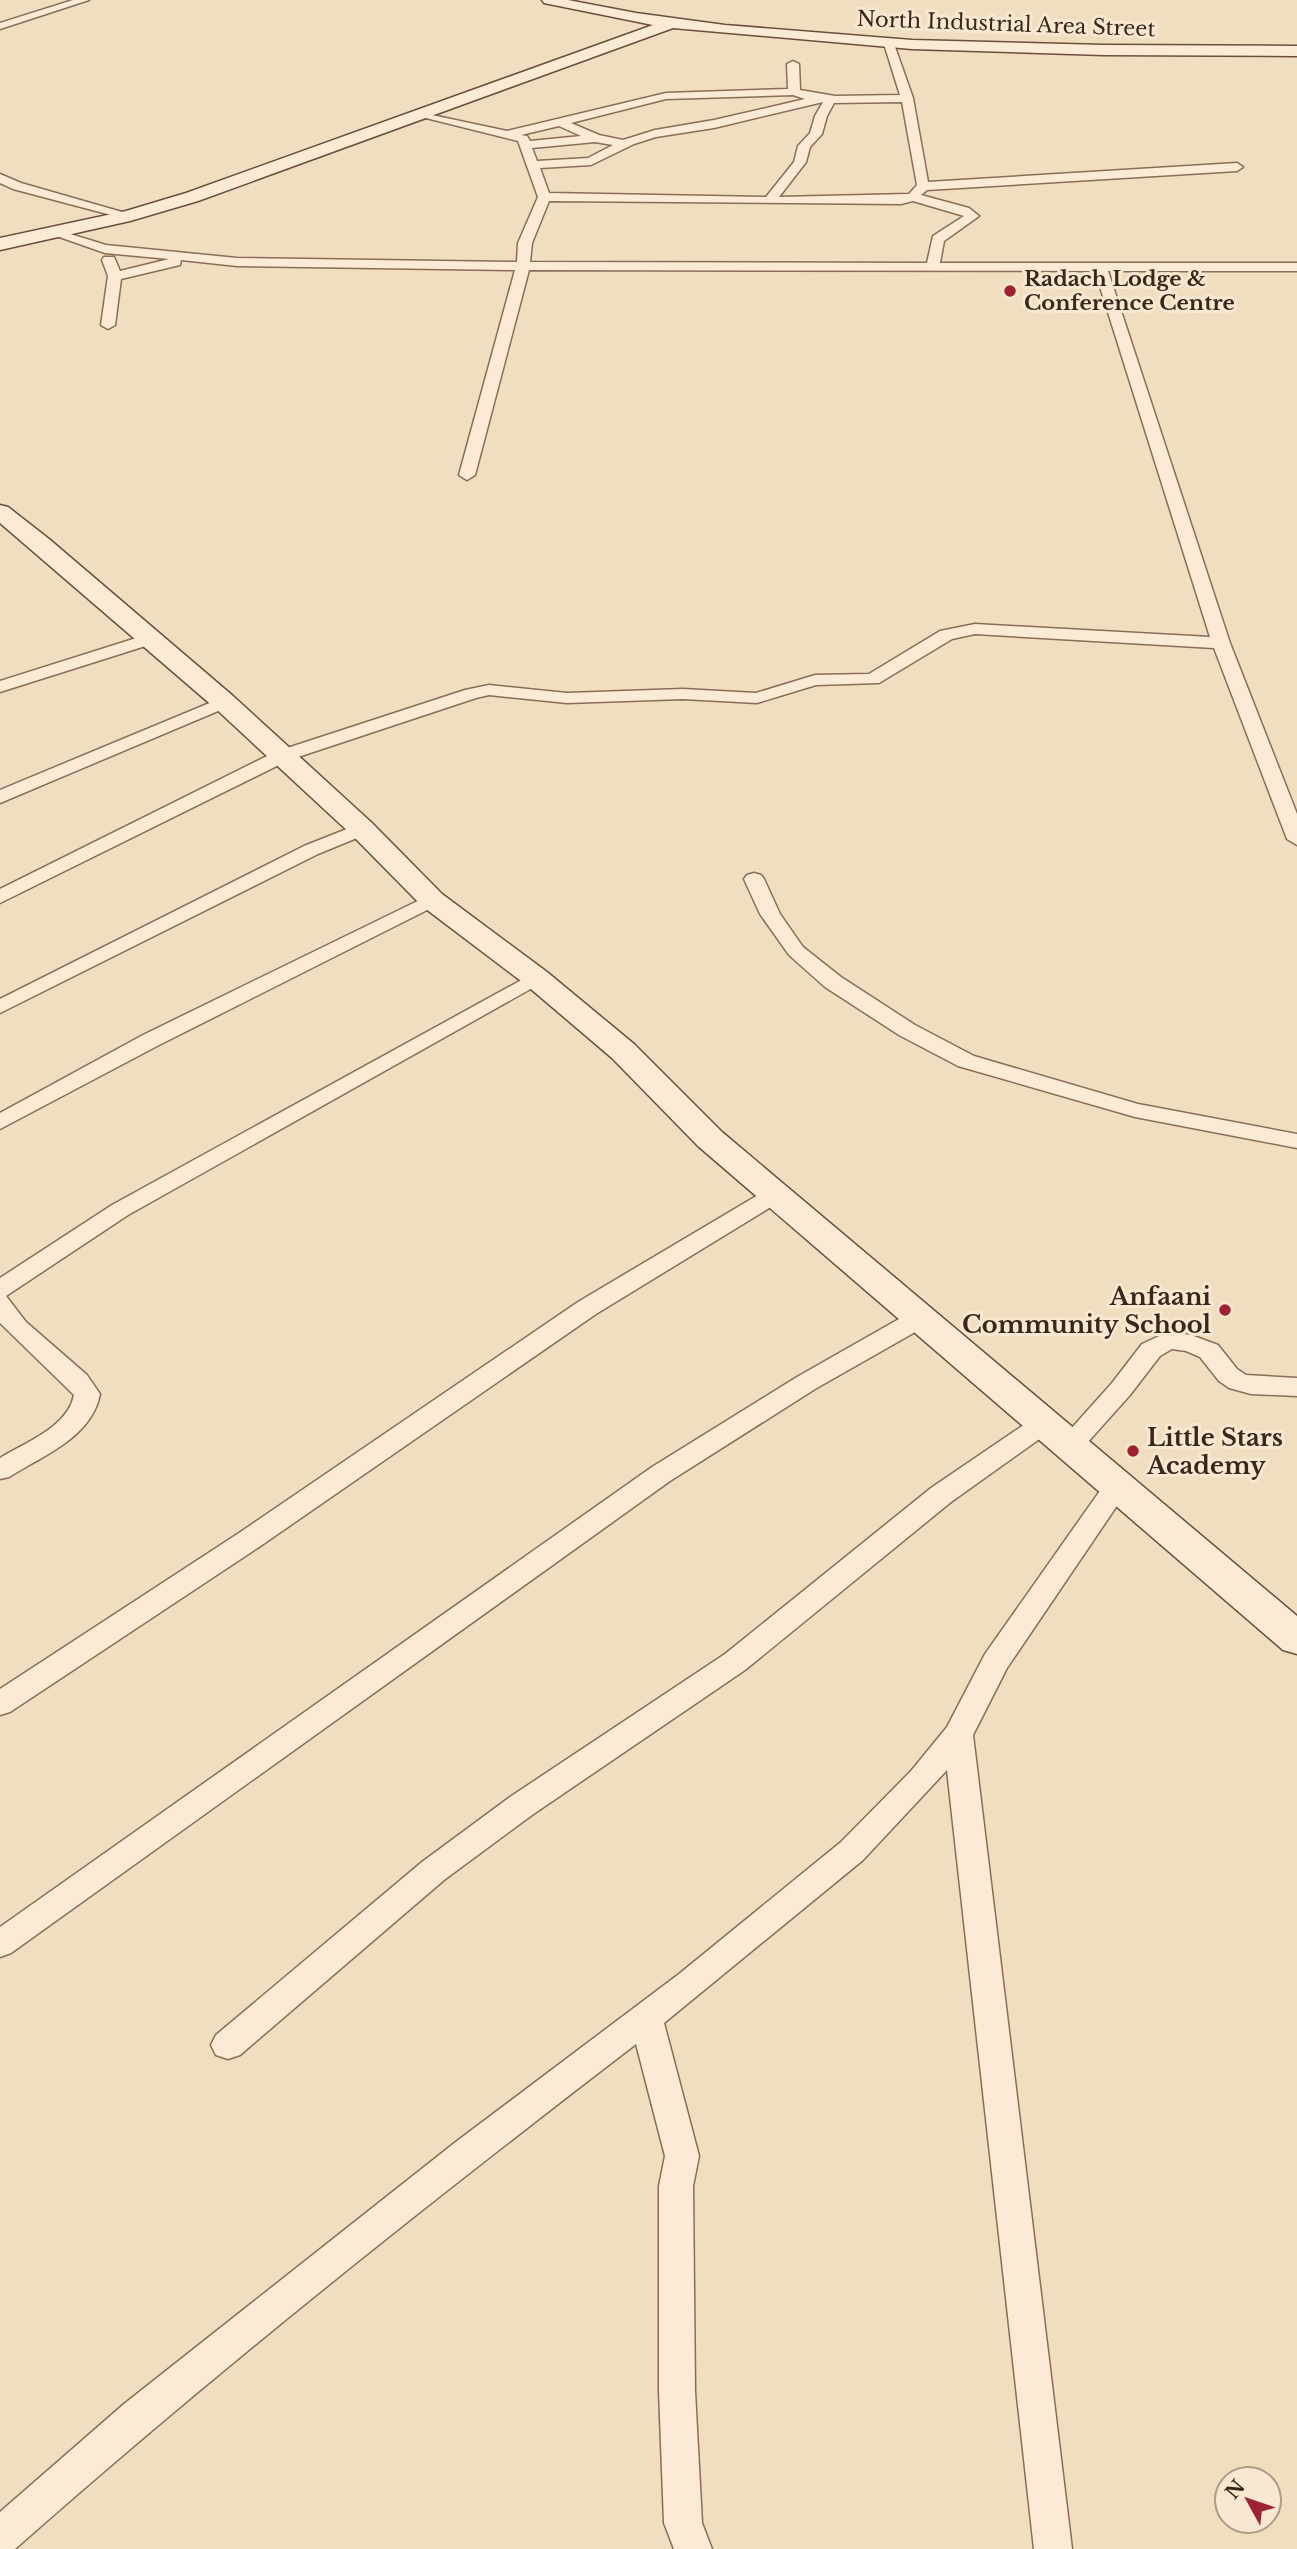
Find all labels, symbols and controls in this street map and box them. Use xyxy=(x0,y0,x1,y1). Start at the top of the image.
street label: North Industrial Area Street xyxy=(856,6,1156,42)
place label: Radach Lodge & Conference Centre xyxy=(1024,266,1235,316)
marker: Radach Lodge & Conference Centre xyxy=(1002,283,1018,299)
place label: Anfaani Community School xyxy=(962,1282,1211,1339)
marker: Anfaani Community School xyxy=(1217,1302,1233,1318)
place label: Little Stars Academy xyxy=(1146,1423,1283,1480)
marker: Little Stars Academy xyxy=(1125,1443,1141,1459)
north arrow xyxy=(1213,2465,1283,2535)
text: N xyxy=(1221,2475,1250,2504)

